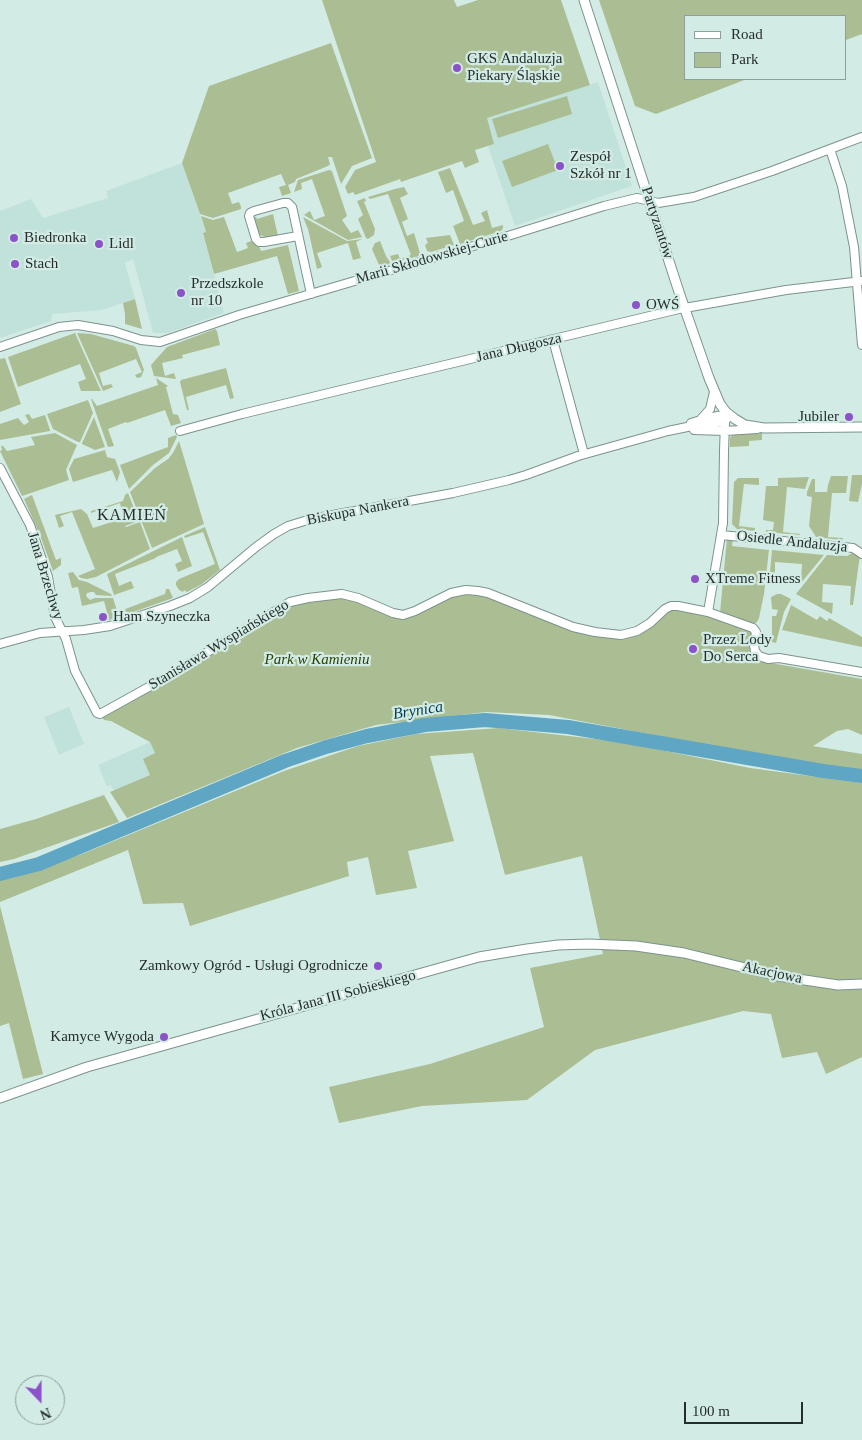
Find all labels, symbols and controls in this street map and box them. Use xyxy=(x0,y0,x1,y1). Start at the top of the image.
legend xyxy=(684,15,847,80)
text: Road xyxy=(731,26,763,42)
place label: GKS Andaluzja Piekary Śląskie xyxy=(467,50,562,85)
text: Park xyxy=(731,51,759,67)
marker: GKS Andaluzja Piekary Śląskie xyxy=(451,62,463,74)
place label: Zespół Szkół nr 1 xyxy=(570,148,632,183)
marker: Zespół Szkół nr 1 xyxy=(554,160,566,172)
street label: Partyzantów xyxy=(637,185,677,261)
street label: Marii Skłodowskiej-Curie xyxy=(354,228,510,288)
place label: Biedronka xyxy=(24,229,86,247)
marker: Biedronka xyxy=(8,232,20,244)
place label: Lidl xyxy=(109,235,134,253)
marker: Lidl xyxy=(93,238,105,250)
place label: Stach xyxy=(25,255,58,273)
marker: Stach xyxy=(9,258,21,270)
place label: Przedszkole nr 10 xyxy=(191,275,263,310)
marker: Przedszkole nr 10 xyxy=(175,287,187,299)
place label: OWŚ xyxy=(646,296,679,314)
marker: OWŚ xyxy=(630,299,642,311)
street label: Jana Długosza xyxy=(475,329,563,367)
place label: Jubiler xyxy=(798,408,839,426)
marker: Jubiler xyxy=(843,411,855,423)
street label: Biskupa Nankera xyxy=(305,492,411,530)
district label: KAMIEŃ xyxy=(96,506,168,526)
street label: Osiedle Andaluzja xyxy=(736,527,848,557)
street label: Jana Brzechwy xyxy=(23,530,67,622)
place label: XTreme Fitness xyxy=(705,570,801,588)
marker: XTreme Fitness xyxy=(689,573,701,585)
street label: Stanisława Wyspiańskiego xyxy=(146,596,292,694)
place label: Ham Szyneczka xyxy=(113,608,210,626)
marker: Ham Szyneczka xyxy=(97,611,109,623)
place label: Przez Lody Do Serca xyxy=(703,631,772,666)
marker: Przez Lody Do Serca xyxy=(687,643,699,655)
park label: Park w Kamieniu xyxy=(265,651,369,669)
water label: Brynica xyxy=(391,698,445,724)
place label: Zamkowy Ogród - Usługi Ogrodnicze xyxy=(139,957,368,975)
street label: Akacjowa xyxy=(740,958,804,988)
marker: Zamkowy Ogród - Usługi Ogrodnicze xyxy=(372,960,384,972)
street label: Króla Jana III Sobieskiego xyxy=(258,967,418,1025)
place label: Kamyce Wygoda xyxy=(50,1028,154,1046)
marker: Kamyce Wygoda xyxy=(158,1031,170,1043)
north arrow xyxy=(15,1375,65,1425)
scale bar xyxy=(687,1392,806,1424)
text: 100 m xyxy=(692,1403,730,1419)
text: N xyxy=(38,1405,53,1422)

